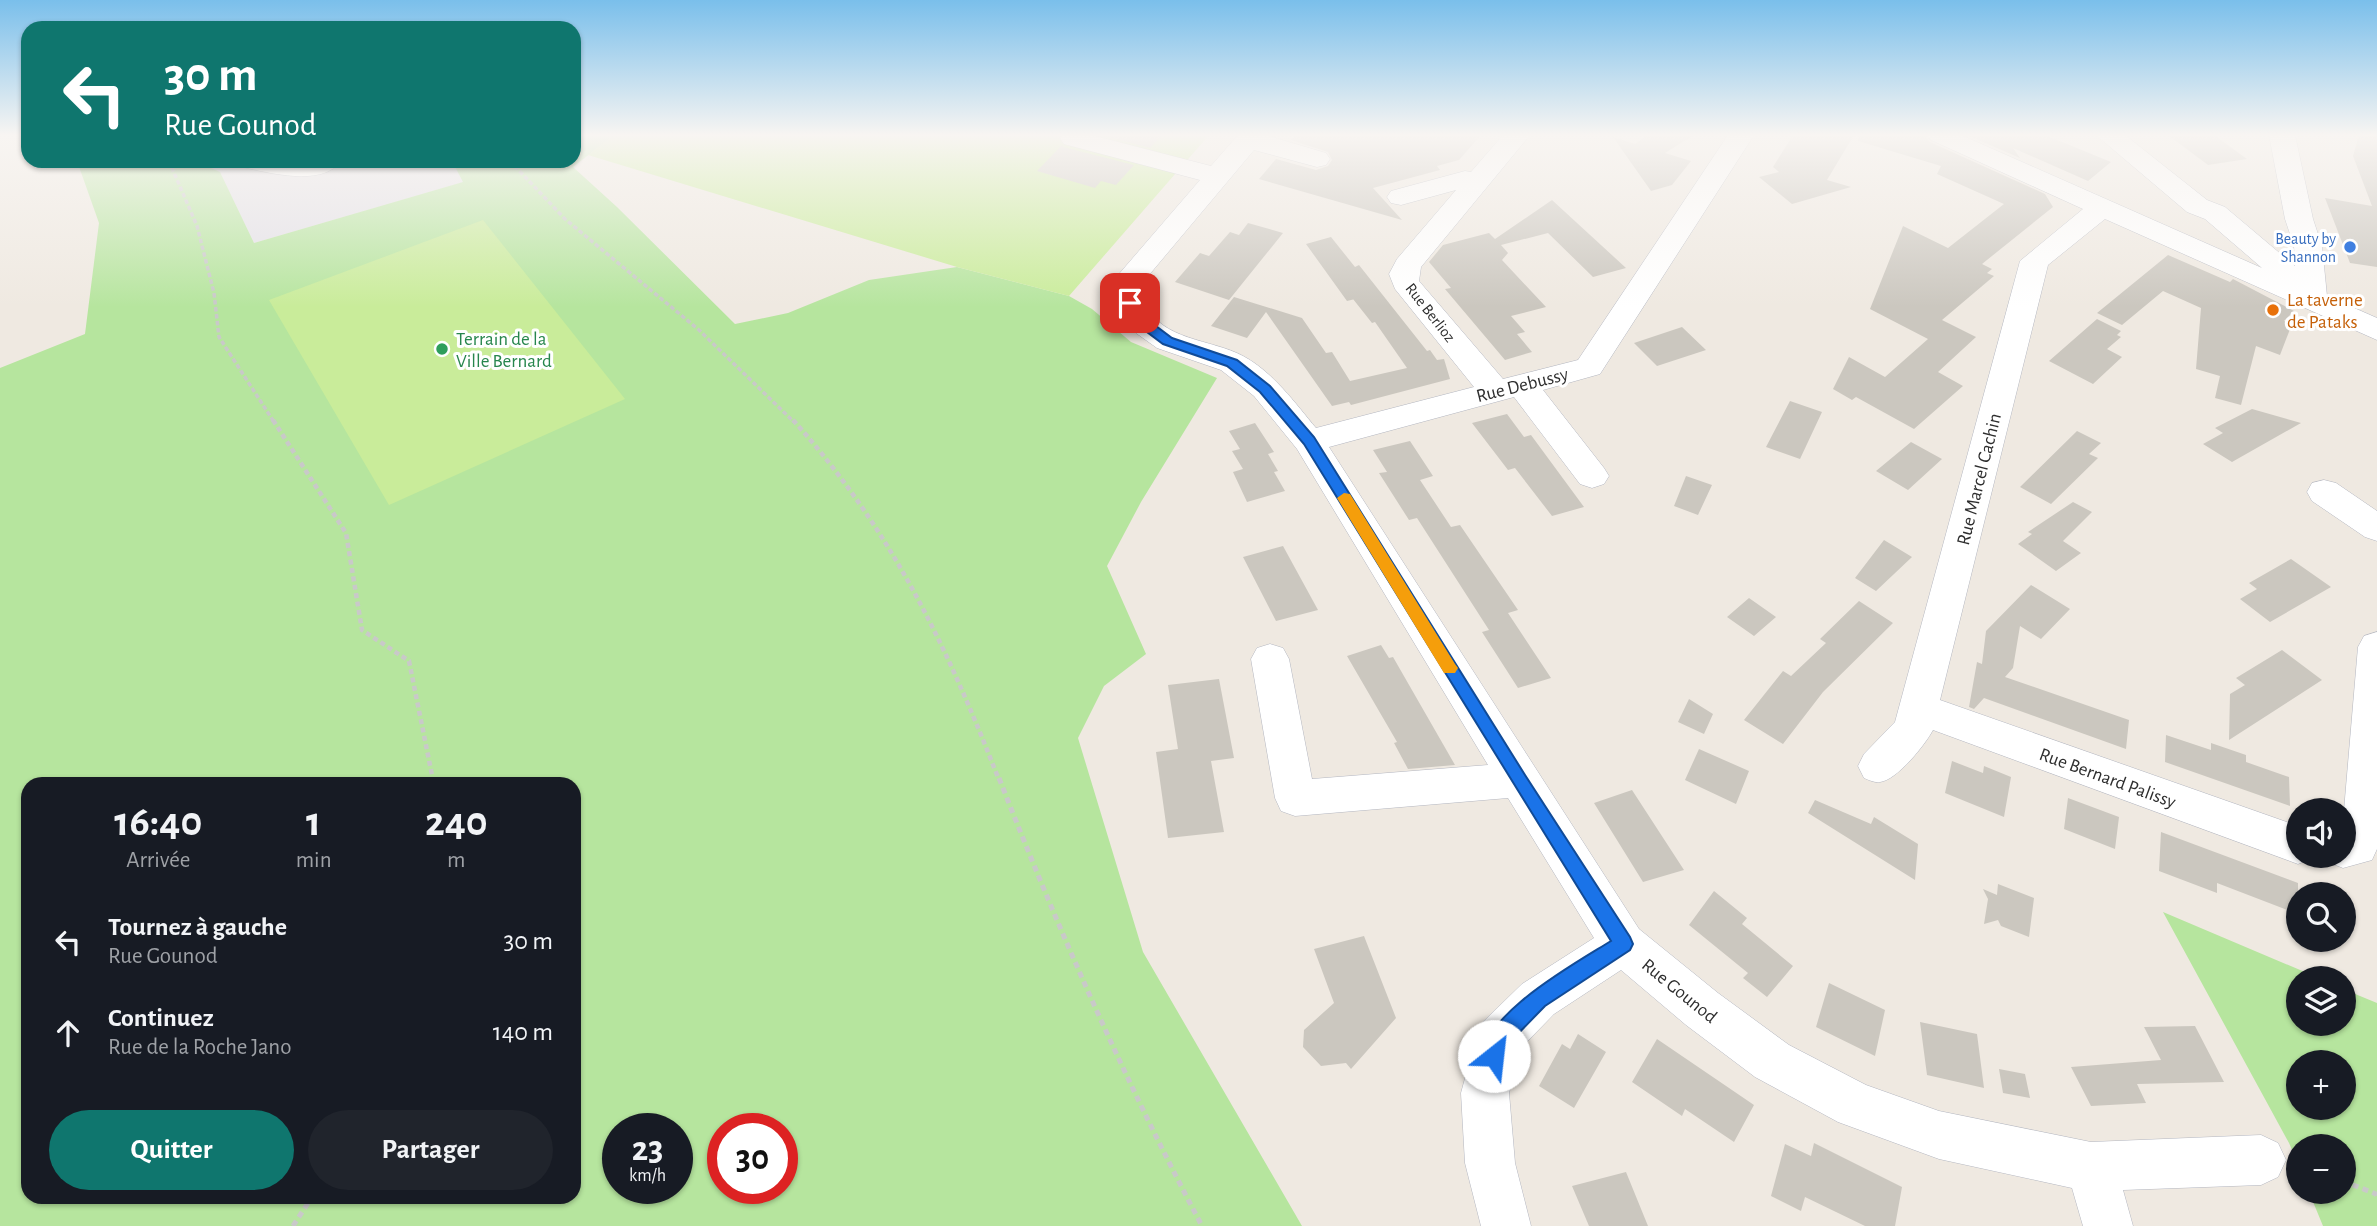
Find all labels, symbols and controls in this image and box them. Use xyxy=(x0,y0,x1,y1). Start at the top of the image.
icon: left xyxy=(49,49,140,140)
text: 30 m xyxy=(164,51,258,100)
text: Rue Gounod xyxy=(164,109,317,141)
place label: Beauty by Shannon xyxy=(2275,231,2336,265)
marker: Beauty by Shannon xyxy=(2342,239,2358,255)
pin xyxy=(1100,273,1160,333)
street label: Rue Berlioz xyxy=(1402,280,1458,345)
icon: arrive xyxy=(1111,284,1149,322)
place label: La taverne de Pataks xyxy=(2287,291,2363,332)
marker: La taverne de Pataks xyxy=(2265,302,2281,318)
place label: Terrain de la Ville Bernard xyxy=(456,330,552,371)
marker: Terrain de la Ville Bernard xyxy=(434,341,450,357)
street label: Rue Debussy xyxy=(1474,365,1570,406)
street label: Rue Marcel Cachin xyxy=(1954,411,2005,547)
street label: Rue Bernard Palissy xyxy=(2037,745,2178,812)
map controls xyxy=(2286,798,2356,1204)
button: sound xyxy=(2286,798,2356,868)
text: 16:40 xyxy=(114,801,202,843)
text: 1 xyxy=(306,801,321,843)
text: 240 xyxy=(425,801,488,843)
text: Arrivée xyxy=(126,849,190,872)
text: min xyxy=(296,849,332,872)
text: m xyxy=(447,849,465,872)
button: search xyxy=(2286,882,2356,952)
text: Tournez à gauche xyxy=(108,914,287,940)
icon: left xyxy=(49,923,87,961)
text: 30 m xyxy=(503,928,553,954)
text: Rue Gounod xyxy=(108,945,218,968)
street label: Rue Gounod xyxy=(1638,955,1720,1027)
button: layers xyxy=(2286,966,2356,1036)
text: Continuez xyxy=(108,1005,214,1031)
icon: ahead xyxy=(49,1014,87,1052)
text: 140 m xyxy=(493,1019,553,1045)
position arrow xyxy=(1457,1019,1531,1093)
text: Rue de la Roche Jano xyxy=(108,1036,292,1059)
button: + xyxy=(2286,1050,2356,1120)
button: Quitter xyxy=(49,1110,294,1190)
button: Partager xyxy=(308,1110,553,1190)
speed limit sign: 30 xyxy=(707,1113,798,1204)
text: 23 xyxy=(632,1132,663,1167)
button: − xyxy=(2286,1134,2356,1204)
text: km/h xyxy=(629,1167,666,1185)

